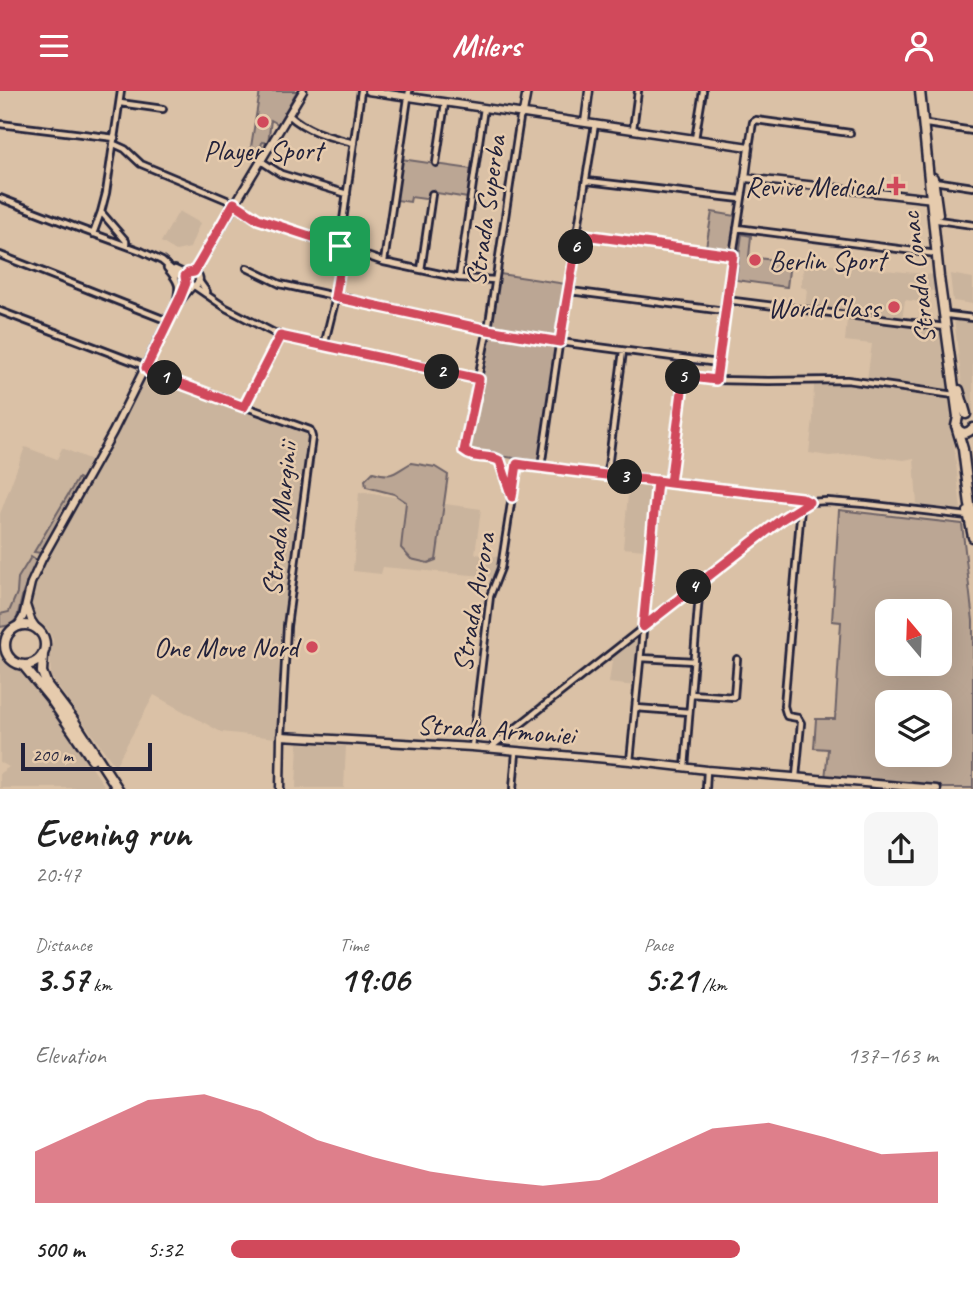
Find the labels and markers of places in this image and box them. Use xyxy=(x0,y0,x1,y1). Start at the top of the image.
marker: Player Sport xyxy=(255,114,271,130)
place label: Player Sport xyxy=(203,133,326,168)
place label: Revive Medical xyxy=(745,169,885,204)
marker: Revive Medical xyxy=(886,176,906,196)
pin xyxy=(310,216,370,276)
pin: 6 xyxy=(558,229,594,265)
place label: Berlin Sport xyxy=(769,243,889,278)
marker: Berlin Sport xyxy=(747,252,763,268)
place label: World Class xyxy=(768,290,882,325)
marker: World Class xyxy=(886,299,902,315)
pin: 2 xyxy=(424,355,460,389)
pin: 5 xyxy=(666,359,700,395)
pin: 1 xyxy=(148,361,182,395)
pin: 3 xyxy=(608,459,642,495)
pin: 4 xyxy=(676,569,712,605)
place label: One Move Nord xyxy=(154,630,302,665)
marker: One Move Nord xyxy=(304,639,320,655)

